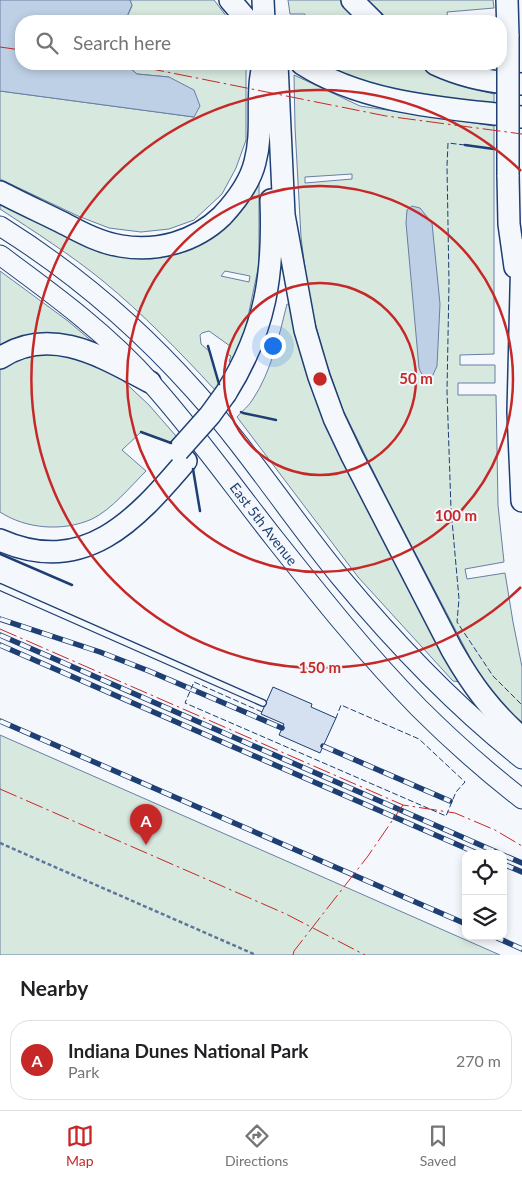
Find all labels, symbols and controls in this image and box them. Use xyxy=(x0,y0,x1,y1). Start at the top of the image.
search box xyxy=(15,15,507,70)
icon: search xyxy=(33,29,61,57)
text: Search here xyxy=(73,31,171,54)
your location xyxy=(260,333,286,359)
text: 50 m xyxy=(399,369,433,387)
centre of rings xyxy=(311,370,329,388)
street label: East 5th Avenue xyxy=(227,479,301,569)
text: 100 m xyxy=(435,506,477,524)
text: 150 m xyxy=(299,658,341,676)
pin: A xyxy=(130,804,162,845)
map controls xyxy=(462,850,507,940)
button: locate xyxy=(462,850,507,895)
button: layers xyxy=(462,895,507,940)
text: Nearby xyxy=(20,975,88,1000)
text: Indiana Dunes National Park xyxy=(68,1039,308,1062)
text: A xyxy=(31,1051,43,1070)
text: 270 m xyxy=(456,1051,501,1070)
text: Park xyxy=(68,1062,99,1081)
tab: Map xyxy=(66,1122,94,1169)
tab: Directions xyxy=(225,1122,288,1169)
tab: Saved xyxy=(420,1122,456,1169)

